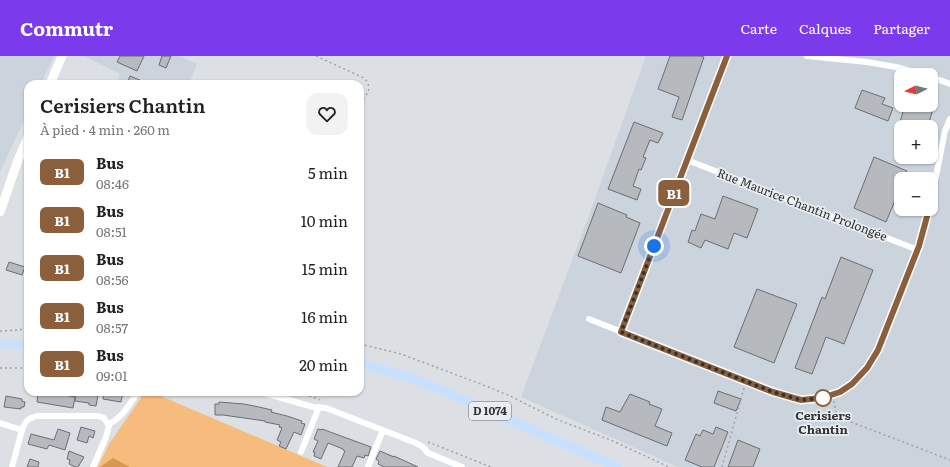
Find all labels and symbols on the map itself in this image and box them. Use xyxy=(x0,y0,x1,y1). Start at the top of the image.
north arrow xyxy=(894,68,938,112)
street label: Rue Maurice Chantin Prolongée xyxy=(715,163,890,245)
line badge: B1 xyxy=(656,180,692,206)
your location xyxy=(644,236,664,256)
marker: Cerisiers Chantin xyxy=(814,389,832,407)
road number: D 1074 xyxy=(469,402,511,420)
place label: Cerisiers Chantin xyxy=(795,406,851,438)

